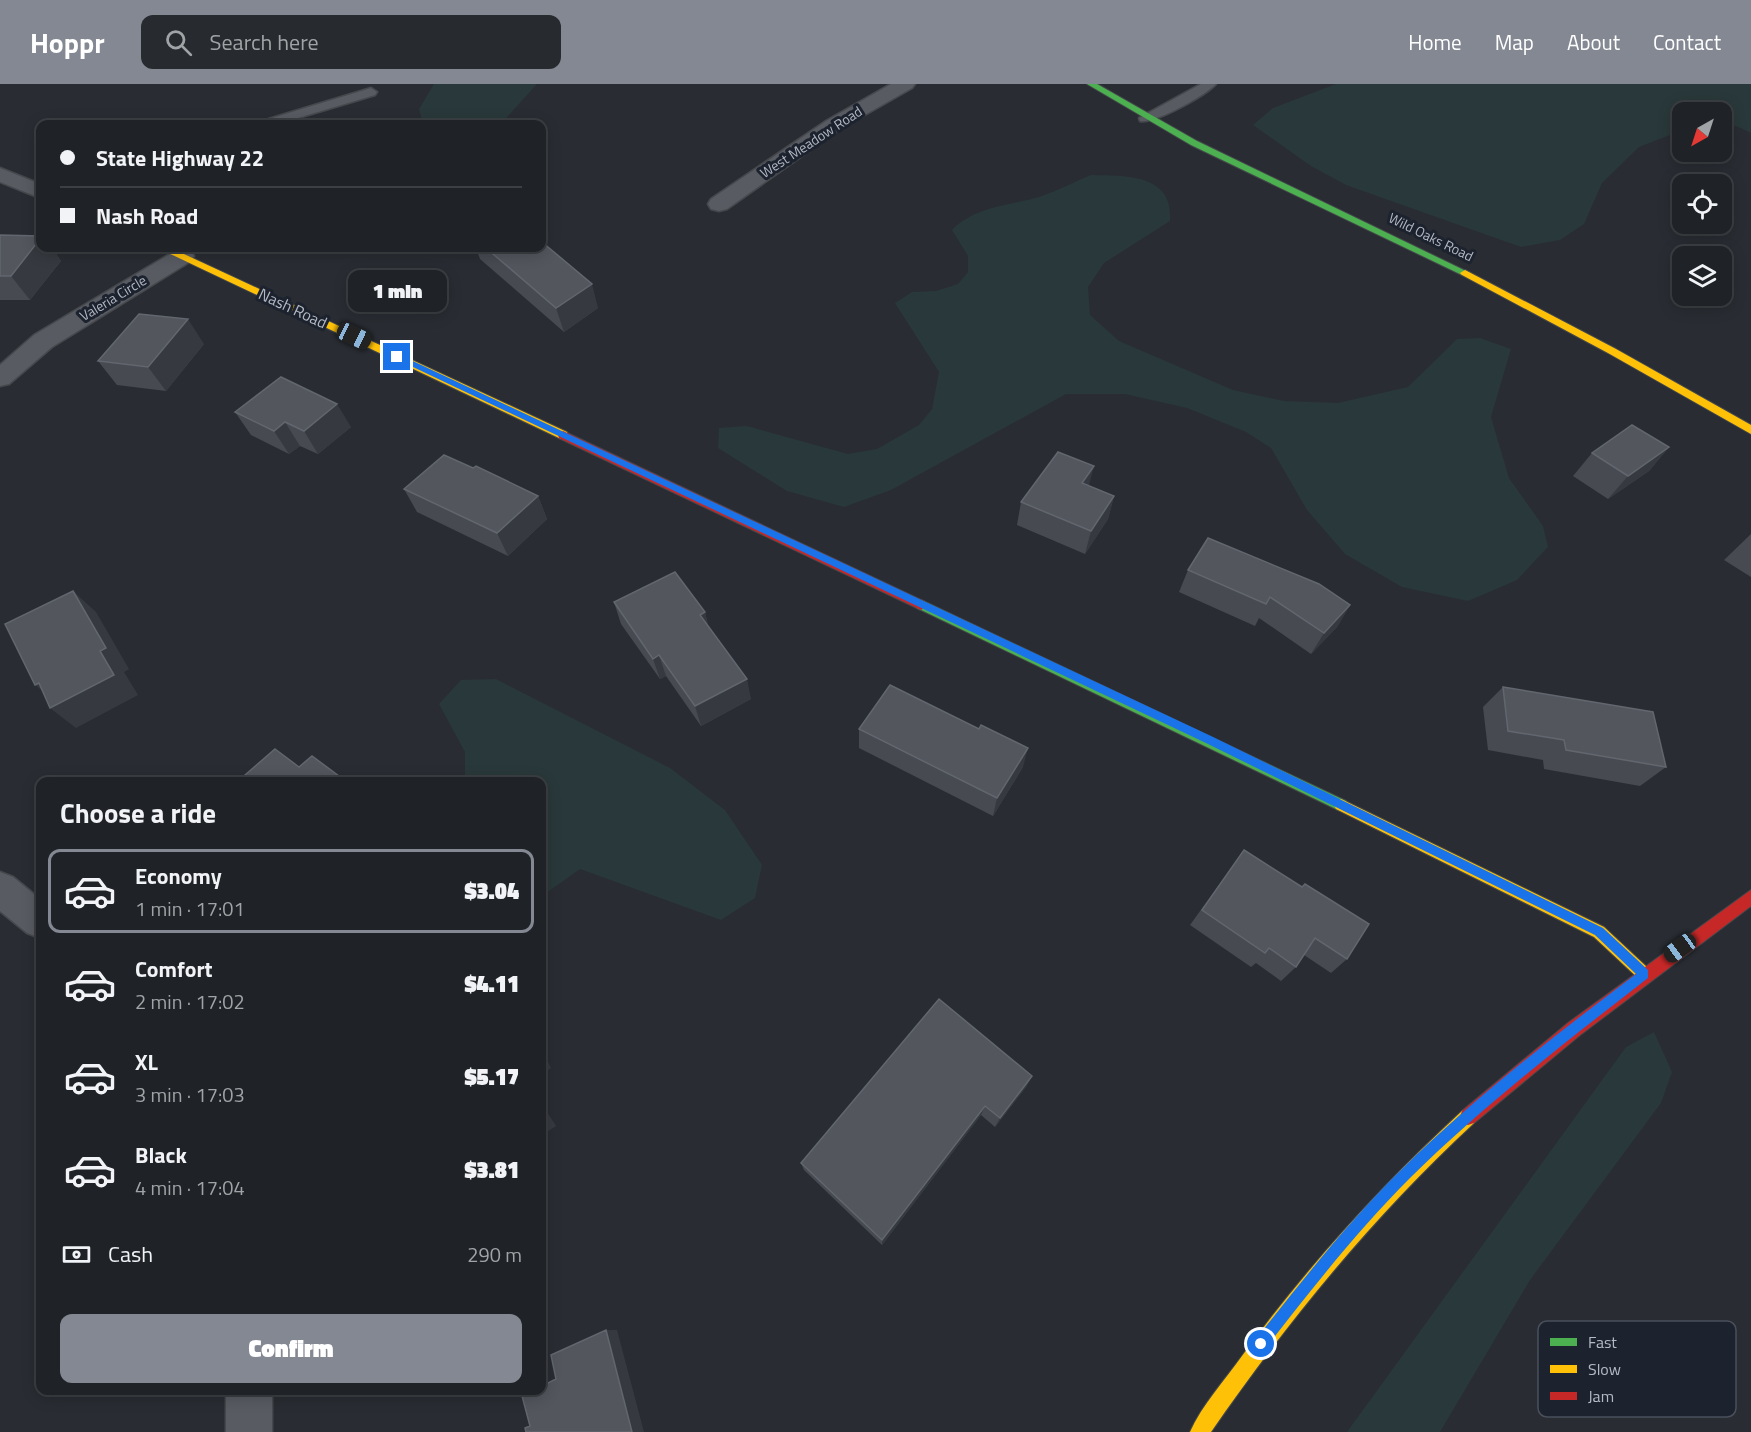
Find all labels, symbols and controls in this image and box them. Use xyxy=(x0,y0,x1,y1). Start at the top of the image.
search box xyxy=(141,15,561,69)
text: Hoppr xyxy=(30,21,105,64)
text: Search here xyxy=(210,25,319,59)
icon: search xyxy=(162,26,195,59)
text: Home xyxy=(1408,26,1462,58)
text: Map xyxy=(1495,26,1534,58)
text: About xyxy=(1567,26,1620,58)
text: Contact xyxy=(1653,26,1721,58)
street label: West Meadow Road xyxy=(755,101,866,183)
north arrow xyxy=(1672,102,1732,162)
map controls xyxy=(1672,102,1732,306)
text: State Highway 22 xyxy=(96,141,264,175)
button: locate xyxy=(1672,174,1732,234)
text: Nash Road xyxy=(96,199,198,233)
street label: Wild Oaks Road xyxy=(1385,207,1477,266)
button: layers xyxy=(1672,246,1732,306)
street label: Valeria Circle xyxy=(75,269,150,326)
callout: 1 min xyxy=(348,270,446,312)
text: 1 min xyxy=(373,275,422,306)
street label: Nash Road xyxy=(255,282,331,334)
car xyxy=(334,320,374,352)
route end xyxy=(383,343,410,370)
text: Choose a ride xyxy=(60,792,216,833)
text: Economy xyxy=(135,859,222,893)
icon: car xyxy=(63,864,117,918)
text: $3.04 xyxy=(464,874,519,908)
text: 1 min · 17:01 xyxy=(135,893,245,924)
car xyxy=(1660,930,1700,966)
text: Comfort xyxy=(135,952,213,986)
icon: car xyxy=(63,957,117,1011)
text: $4.11 xyxy=(464,967,519,1001)
text: 2 min · 17:02 xyxy=(135,986,245,1017)
text: XL xyxy=(135,1045,158,1079)
icon: car xyxy=(63,1050,117,1104)
text: $5.17 xyxy=(464,1060,519,1094)
text: 3 min · 17:03 xyxy=(135,1079,245,1110)
text: Black xyxy=(135,1138,187,1172)
icon: car xyxy=(63,1143,117,1197)
text: $3.81 xyxy=(464,1153,519,1187)
text: 4 min · 17:04 xyxy=(135,1172,245,1203)
text: Cash xyxy=(108,1237,153,1271)
icon: cash xyxy=(60,1238,93,1271)
text: 290 m xyxy=(467,1239,522,1270)
button: Confirm xyxy=(60,1314,522,1383)
legend xyxy=(1538,1321,1736,1417)
route start xyxy=(1247,1330,1274,1357)
text: Fast xyxy=(1588,1330,1617,1354)
text: Slow xyxy=(1588,1357,1621,1381)
text: Jam xyxy=(1588,1384,1614,1408)

